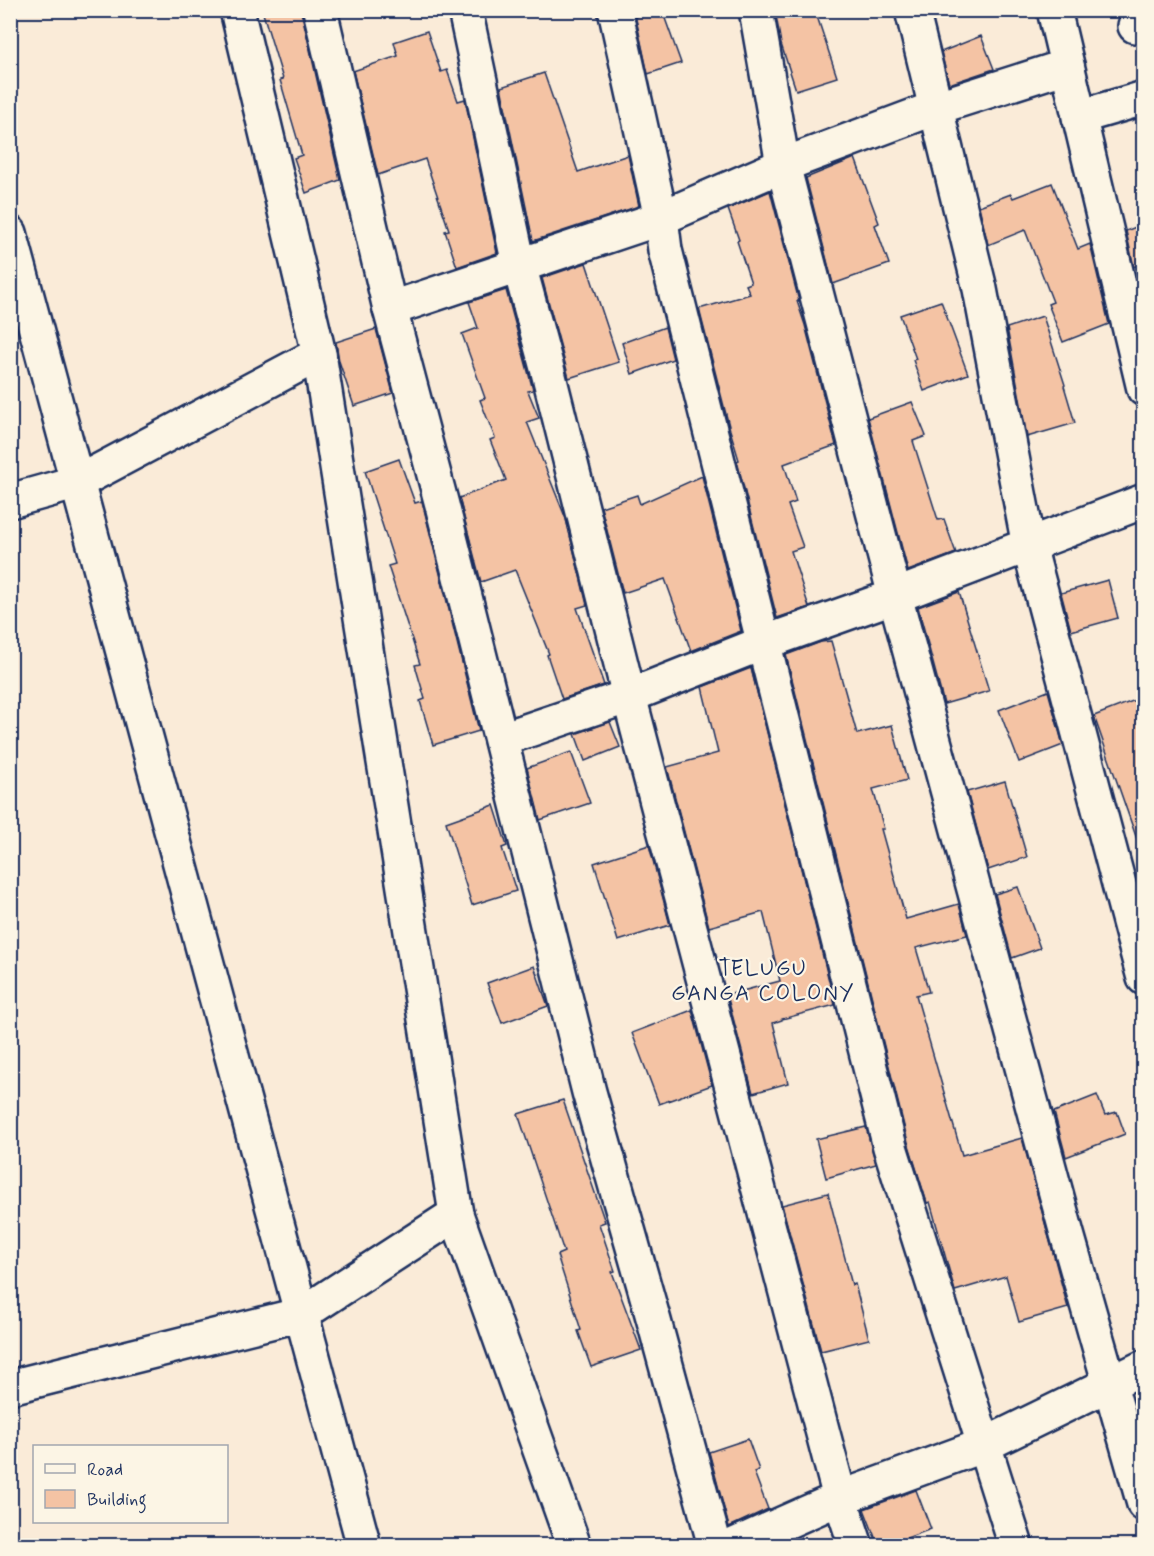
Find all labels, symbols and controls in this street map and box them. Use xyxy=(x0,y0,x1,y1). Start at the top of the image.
district label: TELUGU GANGA COLONY xyxy=(671,955,855,1008)
legend xyxy=(33,1445,228,1523)
text: Road xyxy=(87,1458,123,1482)
text: Building xyxy=(87,1488,147,1514)

